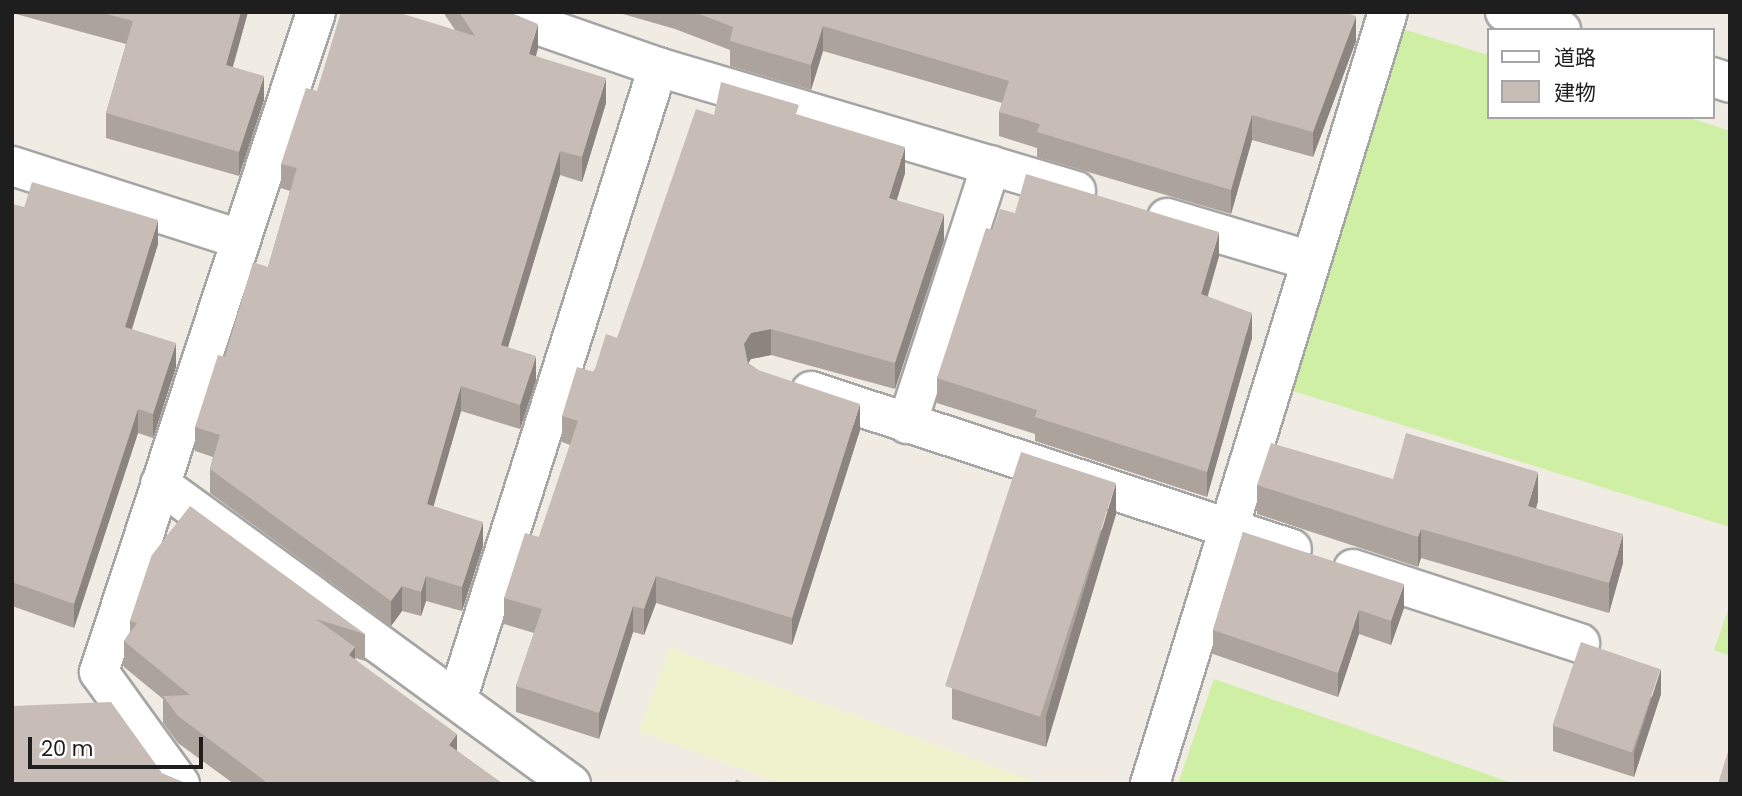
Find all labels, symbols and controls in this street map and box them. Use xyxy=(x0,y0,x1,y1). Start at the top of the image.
legend xyxy=(1486,28,1714,119)
text: 道路 xyxy=(1554,43,1596,72)
text: 建物 xyxy=(1554,78,1596,107)
scale bar xyxy=(32,722,206,766)
text: 20 m xyxy=(41,734,94,763)

